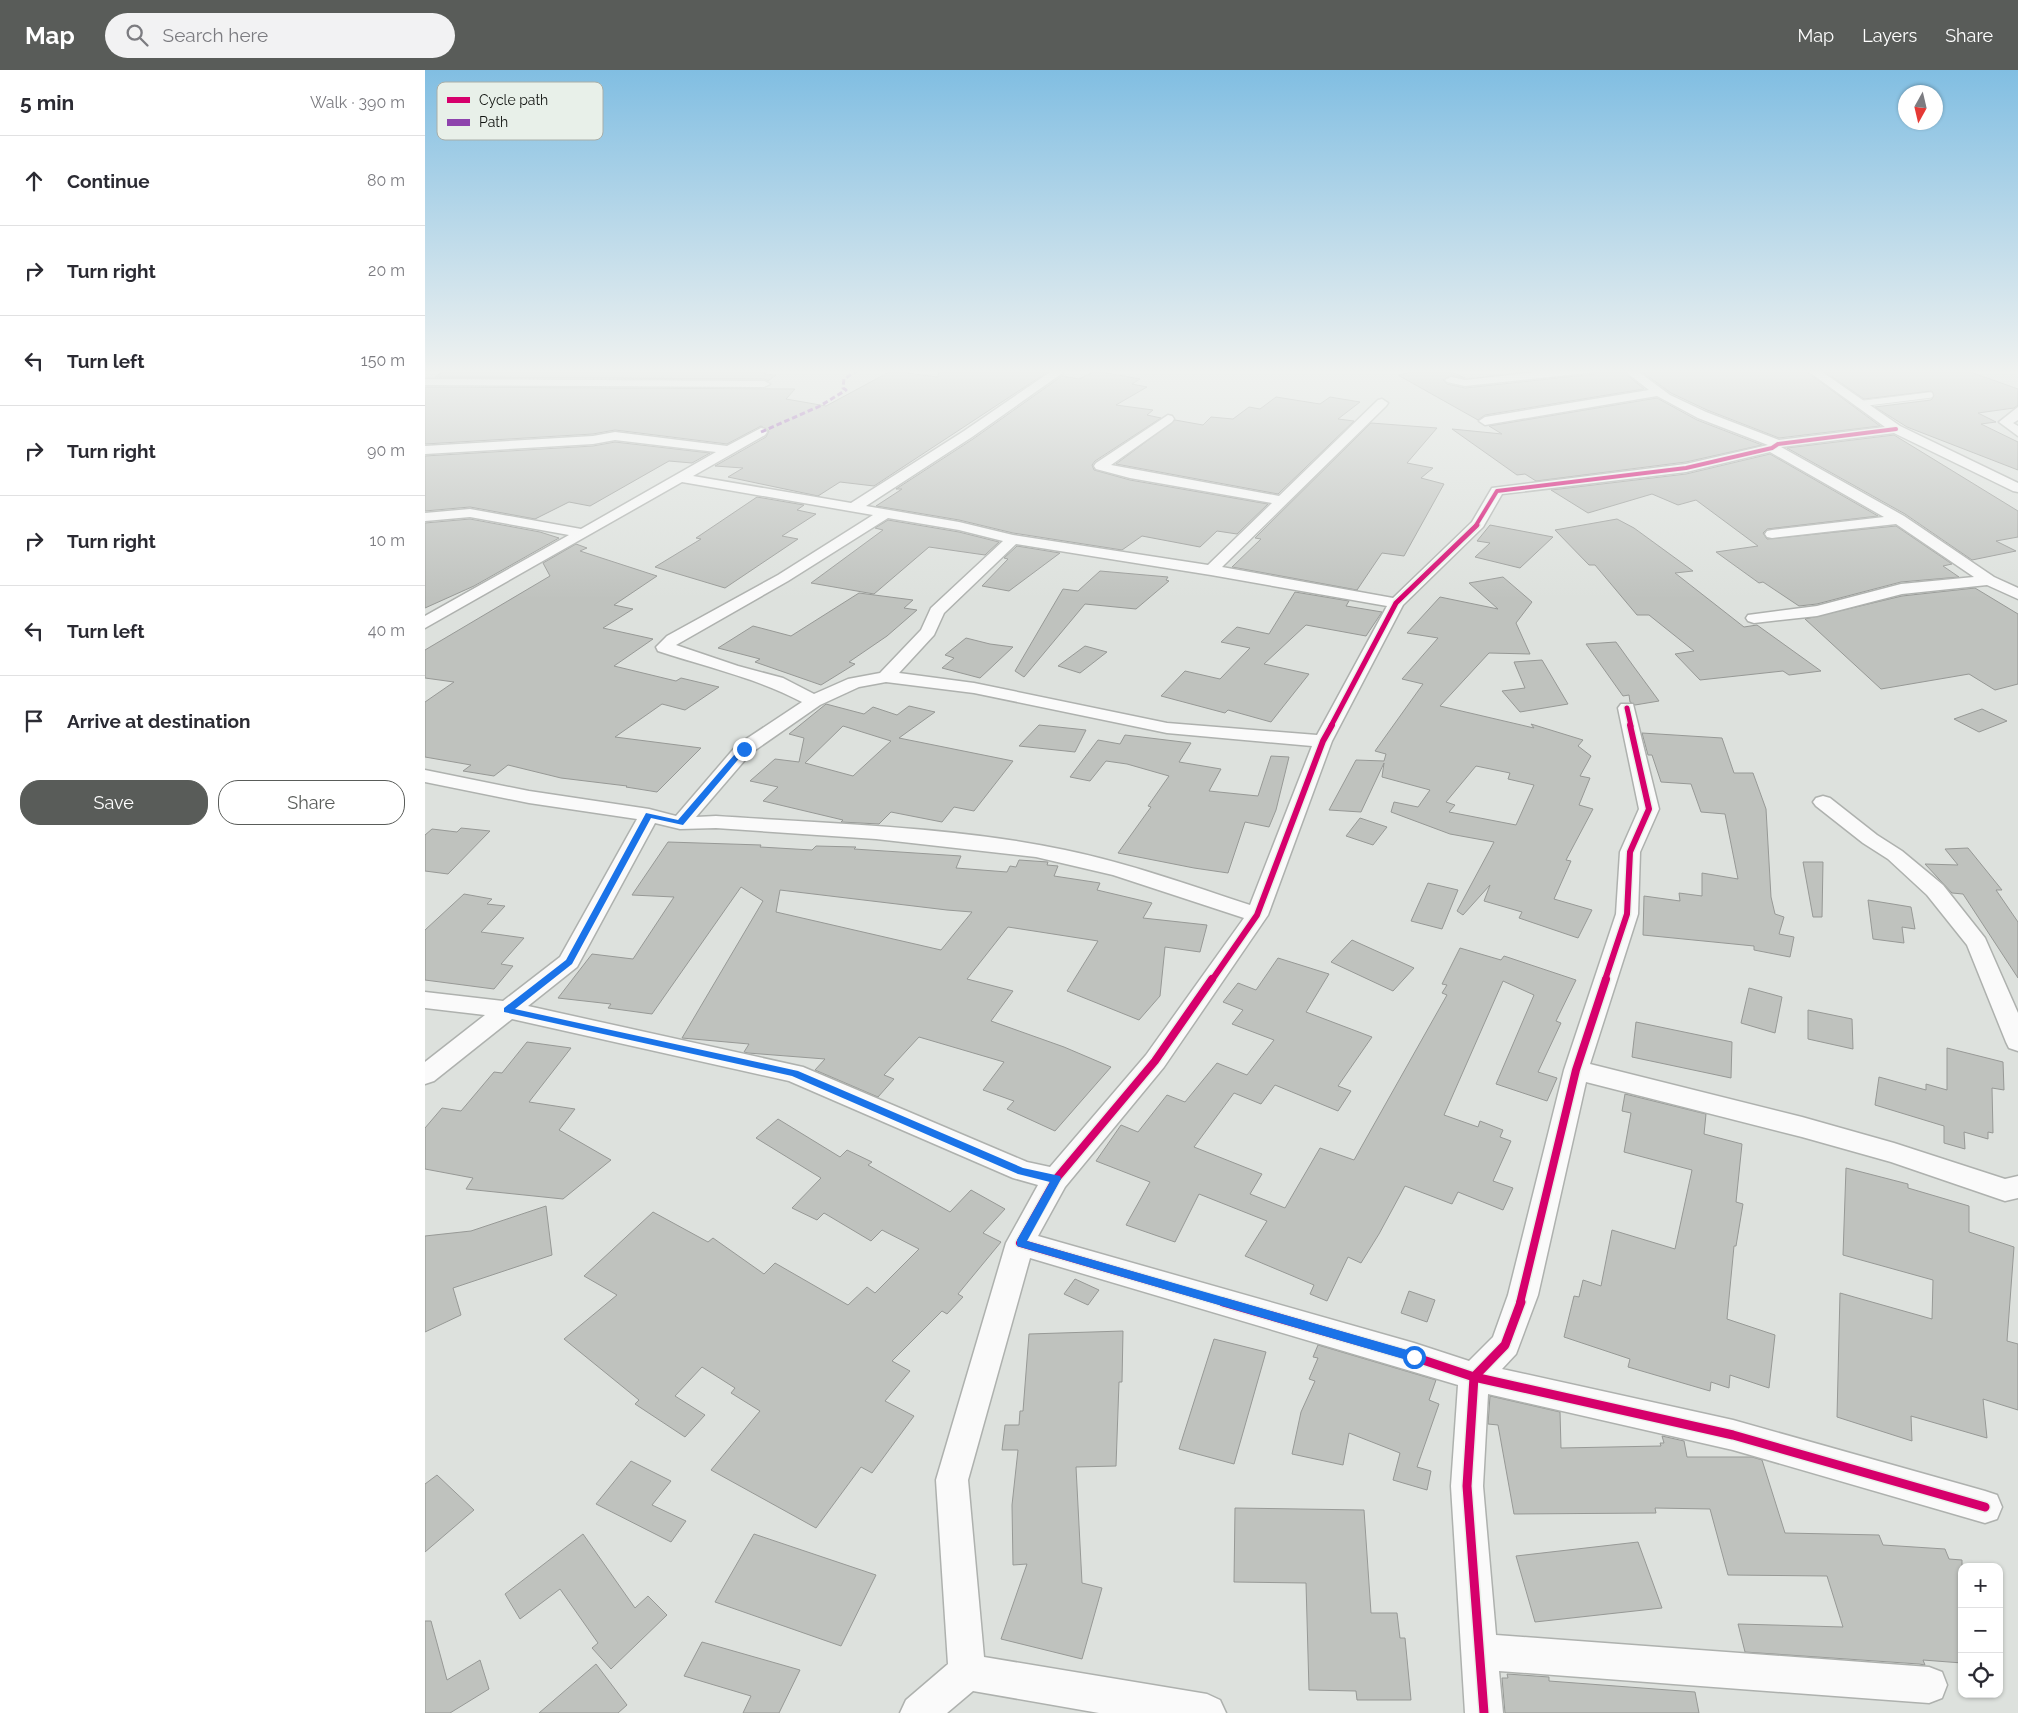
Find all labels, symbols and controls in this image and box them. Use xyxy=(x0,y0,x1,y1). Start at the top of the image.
search box xyxy=(105,13,455,58)
text: Map xyxy=(25,21,75,50)
icon: search xyxy=(123,21,151,49)
text: Search here xyxy=(163,24,268,46)
text: Map xyxy=(1798,25,1834,46)
text: Layers xyxy=(1862,25,1917,46)
text: Share xyxy=(1945,25,1993,46)
legend xyxy=(437,82,603,140)
north arrow xyxy=(1898,85,1943,130)
text: 5 min xyxy=(20,90,74,115)
text: Cycle path xyxy=(479,92,548,108)
text: Walk · 390 m xyxy=(310,93,405,112)
text: Path xyxy=(479,114,508,130)
icon: ahead xyxy=(20,167,48,195)
text: Continue xyxy=(67,170,150,192)
text: 80 m xyxy=(367,171,405,190)
icon: right xyxy=(20,257,48,285)
text: Turn right xyxy=(67,260,156,282)
text: 20 m xyxy=(368,261,405,280)
icon: left xyxy=(20,347,48,375)
text: Turn left xyxy=(67,350,144,372)
text: 150 m xyxy=(361,351,405,370)
icon: right xyxy=(20,437,48,465)
text: Turn right xyxy=(67,440,156,462)
text: 90 m xyxy=(367,441,405,460)
icon: right xyxy=(20,527,48,555)
text: Turn right xyxy=(67,530,156,552)
text: 10 m xyxy=(370,531,405,550)
icon: left xyxy=(20,617,48,645)
text: Turn left xyxy=(67,620,144,642)
text: 40 m xyxy=(368,621,405,640)
icon: arrive xyxy=(20,707,48,735)
text: Arrive at destination xyxy=(67,710,251,732)
route end xyxy=(733,738,756,761)
button: Save xyxy=(20,780,208,825)
button: Share xyxy=(218,780,405,825)
route start xyxy=(1403,1346,1426,1369)
map controls xyxy=(1958,1563,2003,1698)
button: + xyxy=(1958,1563,2003,1608)
button: − xyxy=(1958,1608,2003,1653)
button: locate xyxy=(1958,1653,2003,1698)

